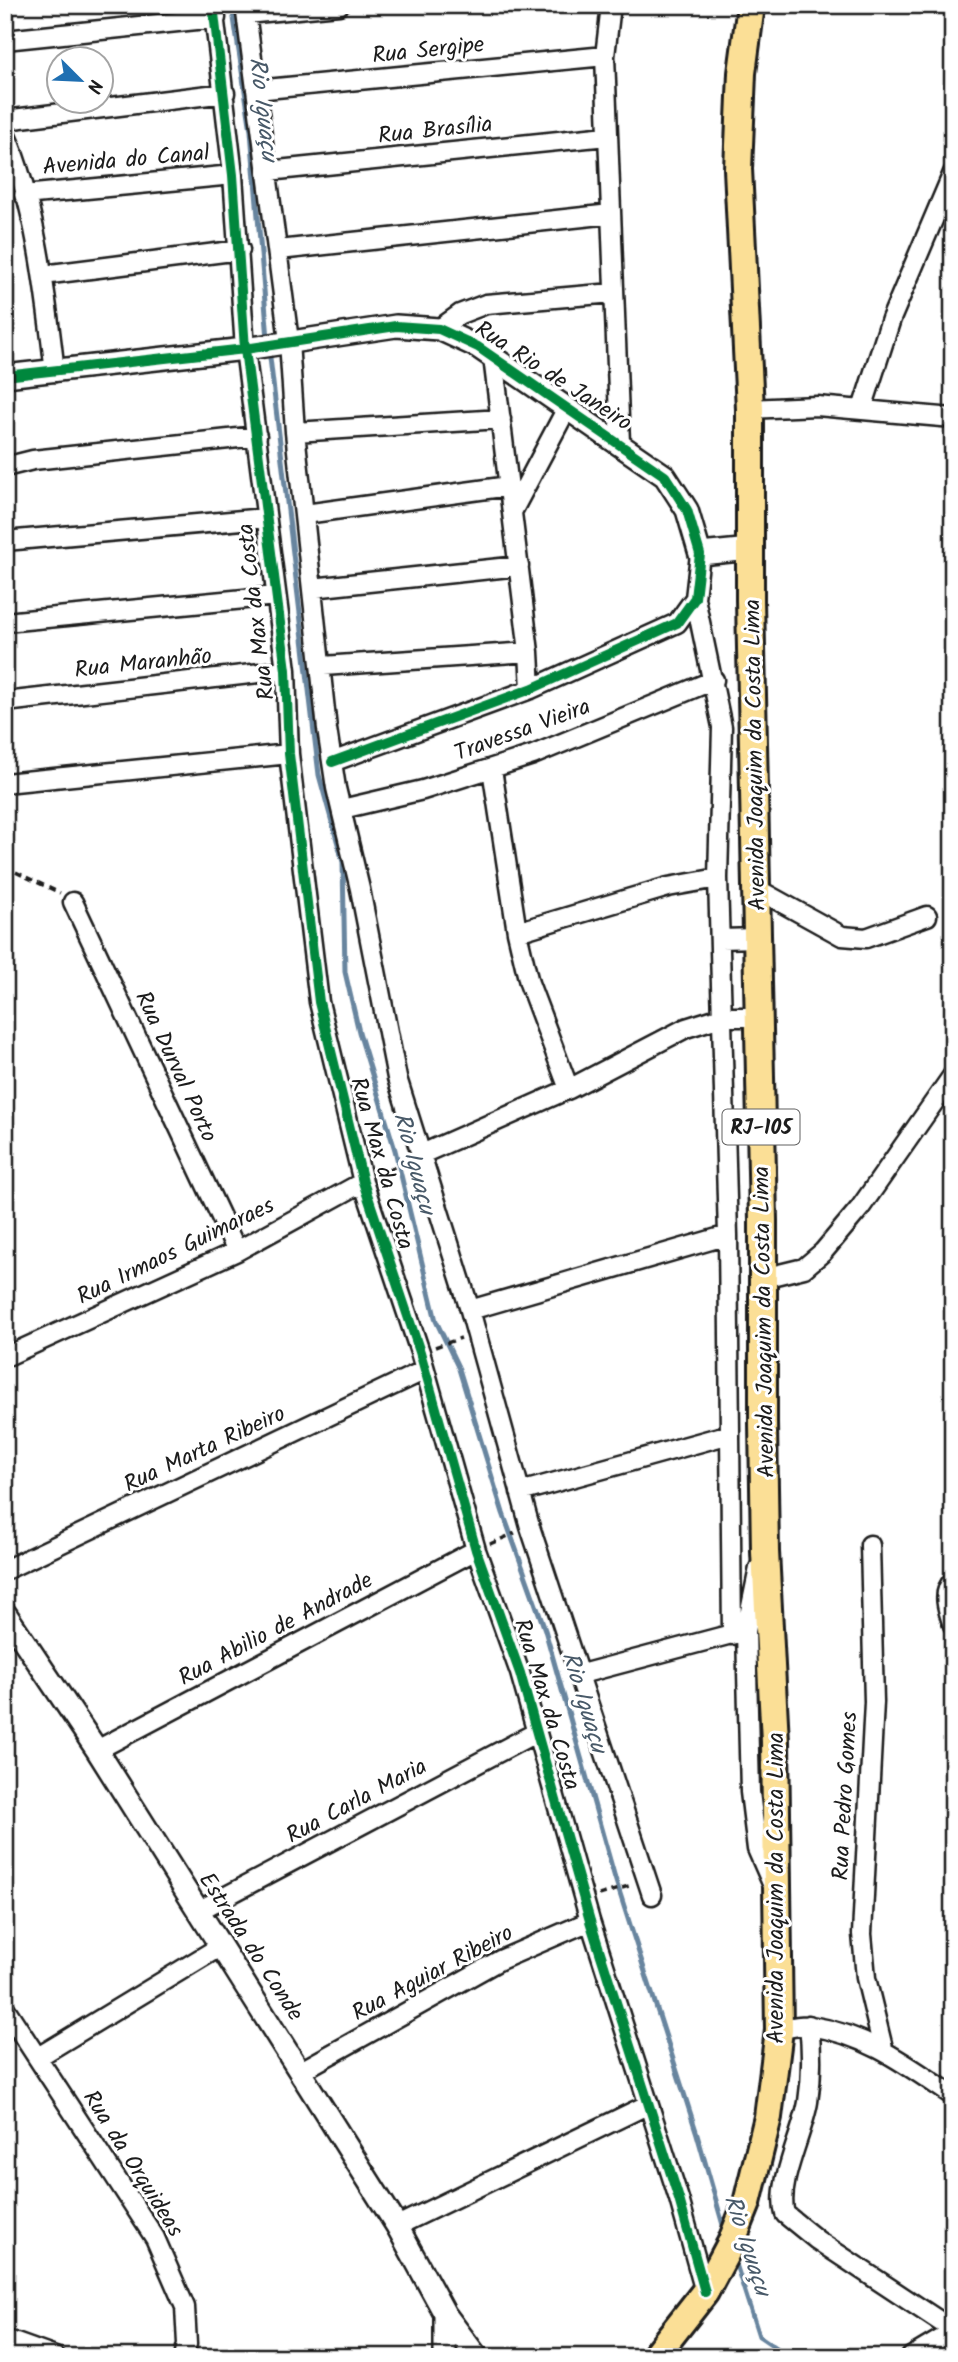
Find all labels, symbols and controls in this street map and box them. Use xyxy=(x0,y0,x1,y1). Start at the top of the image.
street label: Rua Sergipe xyxy=(370,27,486,75)
north arrow xyxy=(46,46,116,116)
water label: Rio Iguaçu xyxy=(237,55,289,166)
text: N xyxy=(78,75,110,98)
street label: Rua Brasília xyxy=(376,107,494,155)
street label: Avenida do Canal xyxy=(41,136,212,186)
street label: Rua Rio de Janeiro xyxy=(467,312,639,441)
street label: Rua Max da Costa xyxy=(228,521,286,702)
street label: Avenida Joaquim da Costa Lima xyxy=(735,599,777,911)
street label: Rua Maranhão xyxy=(73,639,214,689)
street label: Travessa Vieira xyxy=(450,690,596,772)
street label: Rua Durval Porto xyxy=(124,985,226,1148)
street label: Rua Max da Costa xyxy=(339,1073,423,1254)
water label: Rio Iguaçu xyxy=(381,1108,446,1221)
road number: RJ-105 xyxy=(722,1110,800,1144)
street label: Avenida Joaquim da Costa Lima xyxy=(744,1166,786,1478)
street label: Rua Irmaos Guimaraes xyxy=(71,1188,281,1315)
street label: Rua Marta Ribeiro xyxy=(118,1397,292,1503)
street label: Rua Abilio de Andrade xyxy=(172,1563,380,1696)
street label: Rua Max da Costa xyxy=(503,1614,589,1795)
water label: Rio Iguaçu xyxy=(550,1647,618,1760)
street label: Rua Pedro Gomes xyxy=(824,1711,868,1881)
street label: Avenida Joaquim da Costa Lima xyxy=(759,1732,795,2044)
street label: Rua Carla Maria xyxy=(280,1749,434,1854)
street label: Estrada do Conde xyxy=(189,1865,312,2029)
street label: Rua Aguiar Ribeiro xyxy=(346,1916,520,2032)
street label: Rua da Orquideas xyxy=(73,2083,192,2245)
water label: Rio Iguaçu xyxy=(712,2190,782,2303)

